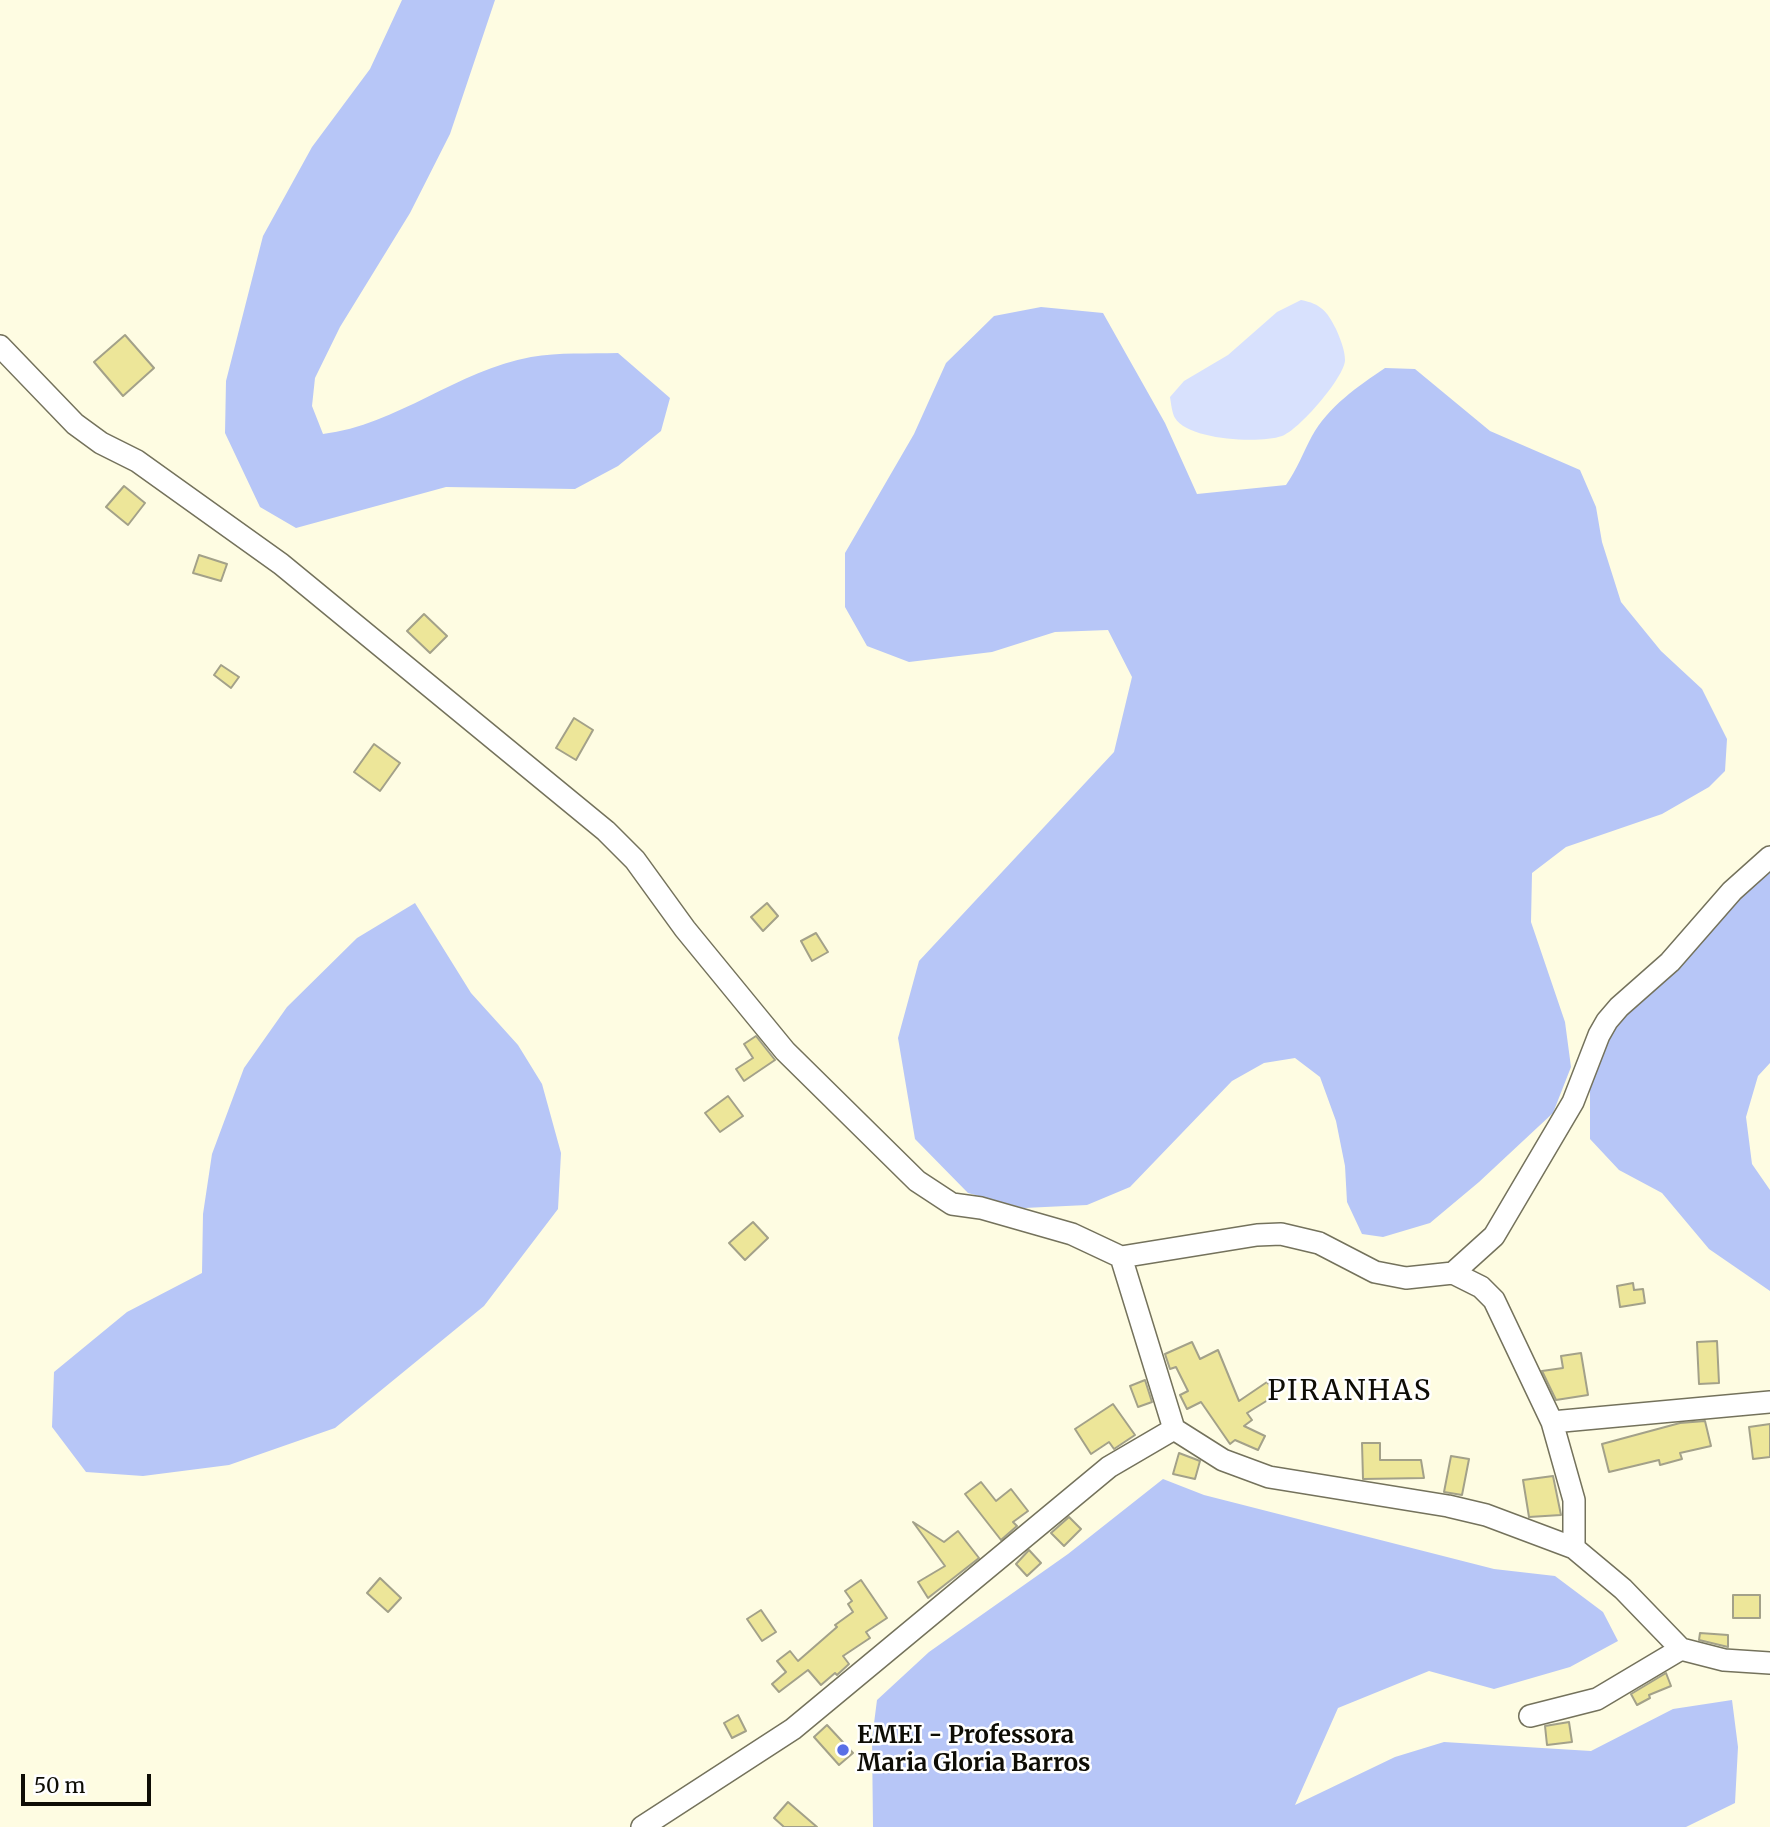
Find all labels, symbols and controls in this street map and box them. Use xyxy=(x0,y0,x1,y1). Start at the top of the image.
district label: PIRANHAS xyxy=(1269,1375,1431,1409)
place label: EMEI - Professora Maria Gloria Barros xyxy=(857,1722,1090,1778)
marker: EMEI - Professora Maria Gloria Barros xyxy=(835,1742,851,1758)
scale bar xyxy=(24,1760,154,1804)
text: 50 m xyxy=(34,1772,85,1799)

